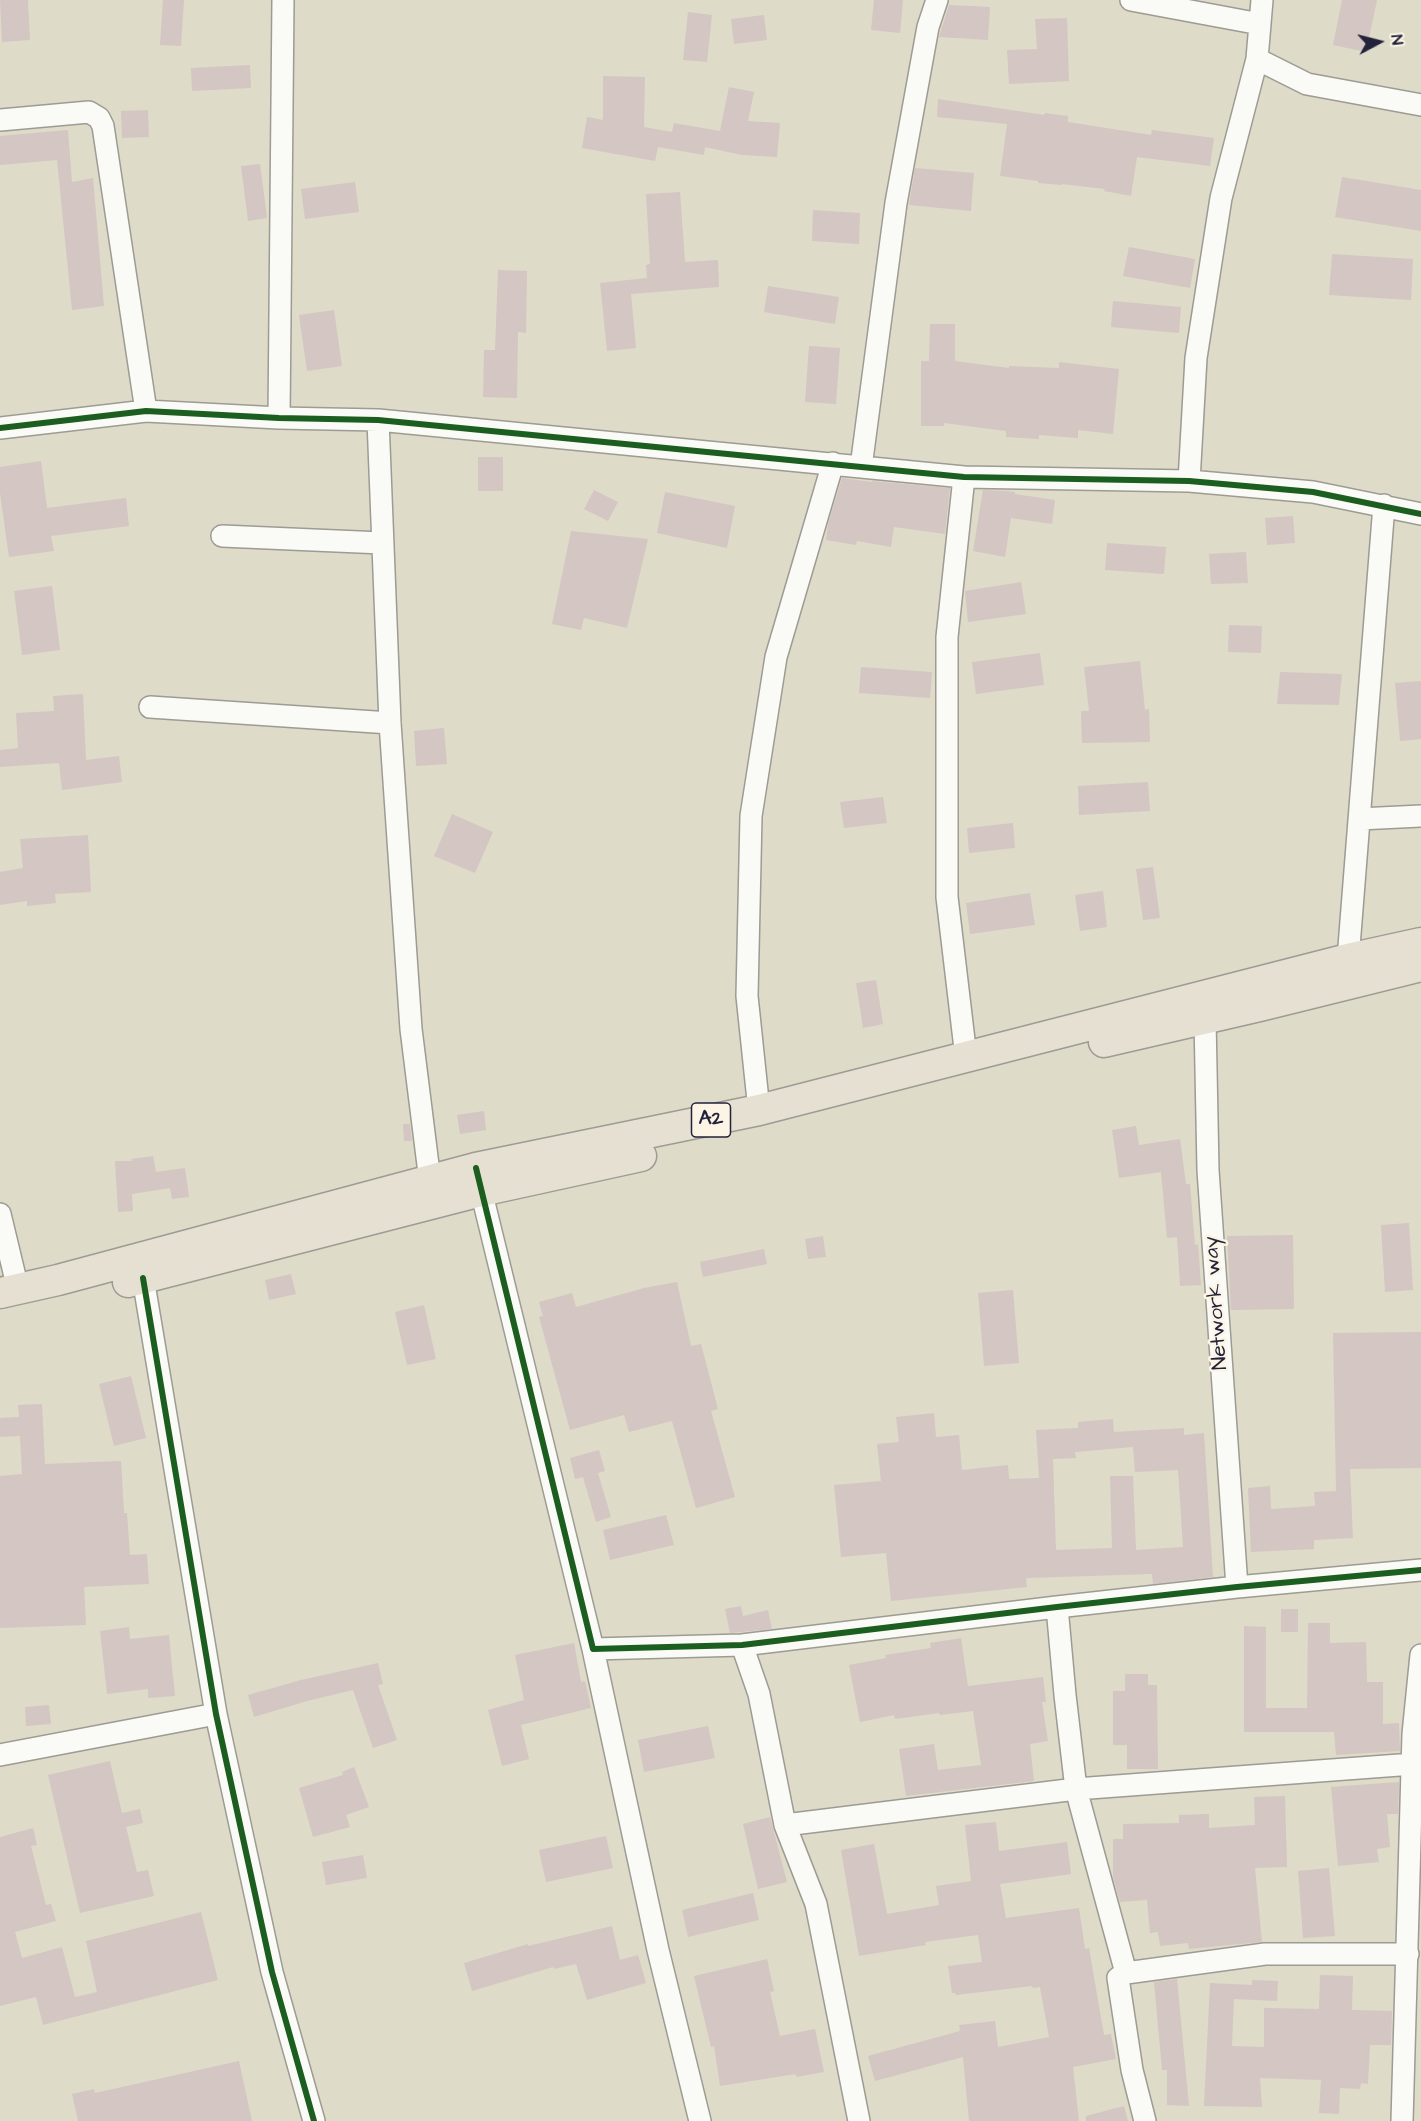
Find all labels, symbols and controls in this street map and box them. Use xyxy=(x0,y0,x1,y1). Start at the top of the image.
north arrow xyxy=(1349,12,1409,72)
text: N xyxy=(1385,33,1408,46)
road number: A2 xyxy=(692,1103,730,1137)
street label: Network way xyxy=(1200,1235,1234,1371)

